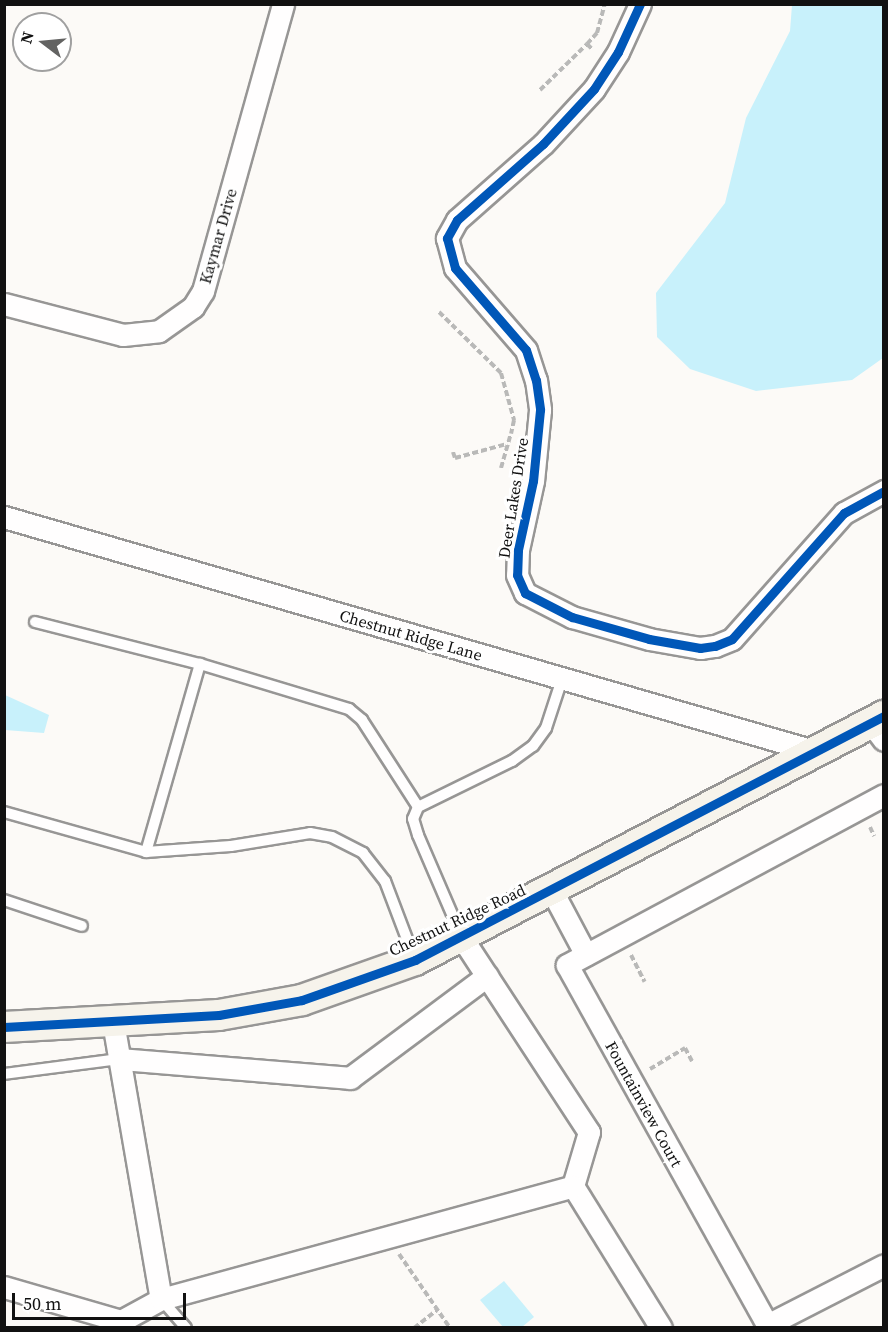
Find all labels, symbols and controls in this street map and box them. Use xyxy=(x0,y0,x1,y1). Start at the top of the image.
north arrow xyxy=(12,12,72,72)
text: N xyxy=(14,29,39,46)
street label: Kaymar Drive xyxy=(195,186,241,286)
street label: Deer Lakes Drive xyxy=(494,436,532,560)
street label: Chestnut Ridge Lane xyxy=(337,605,485,665)
street label: Chestnut Ridge Road xyxy=(386,880,528,960)
street label: Fountainview Court xyxy=(602,1038,686,1170)
scale bar xyxy=(15,1281,189,1319)
text: 50 m xyxy=(23,1291,61,1316)

